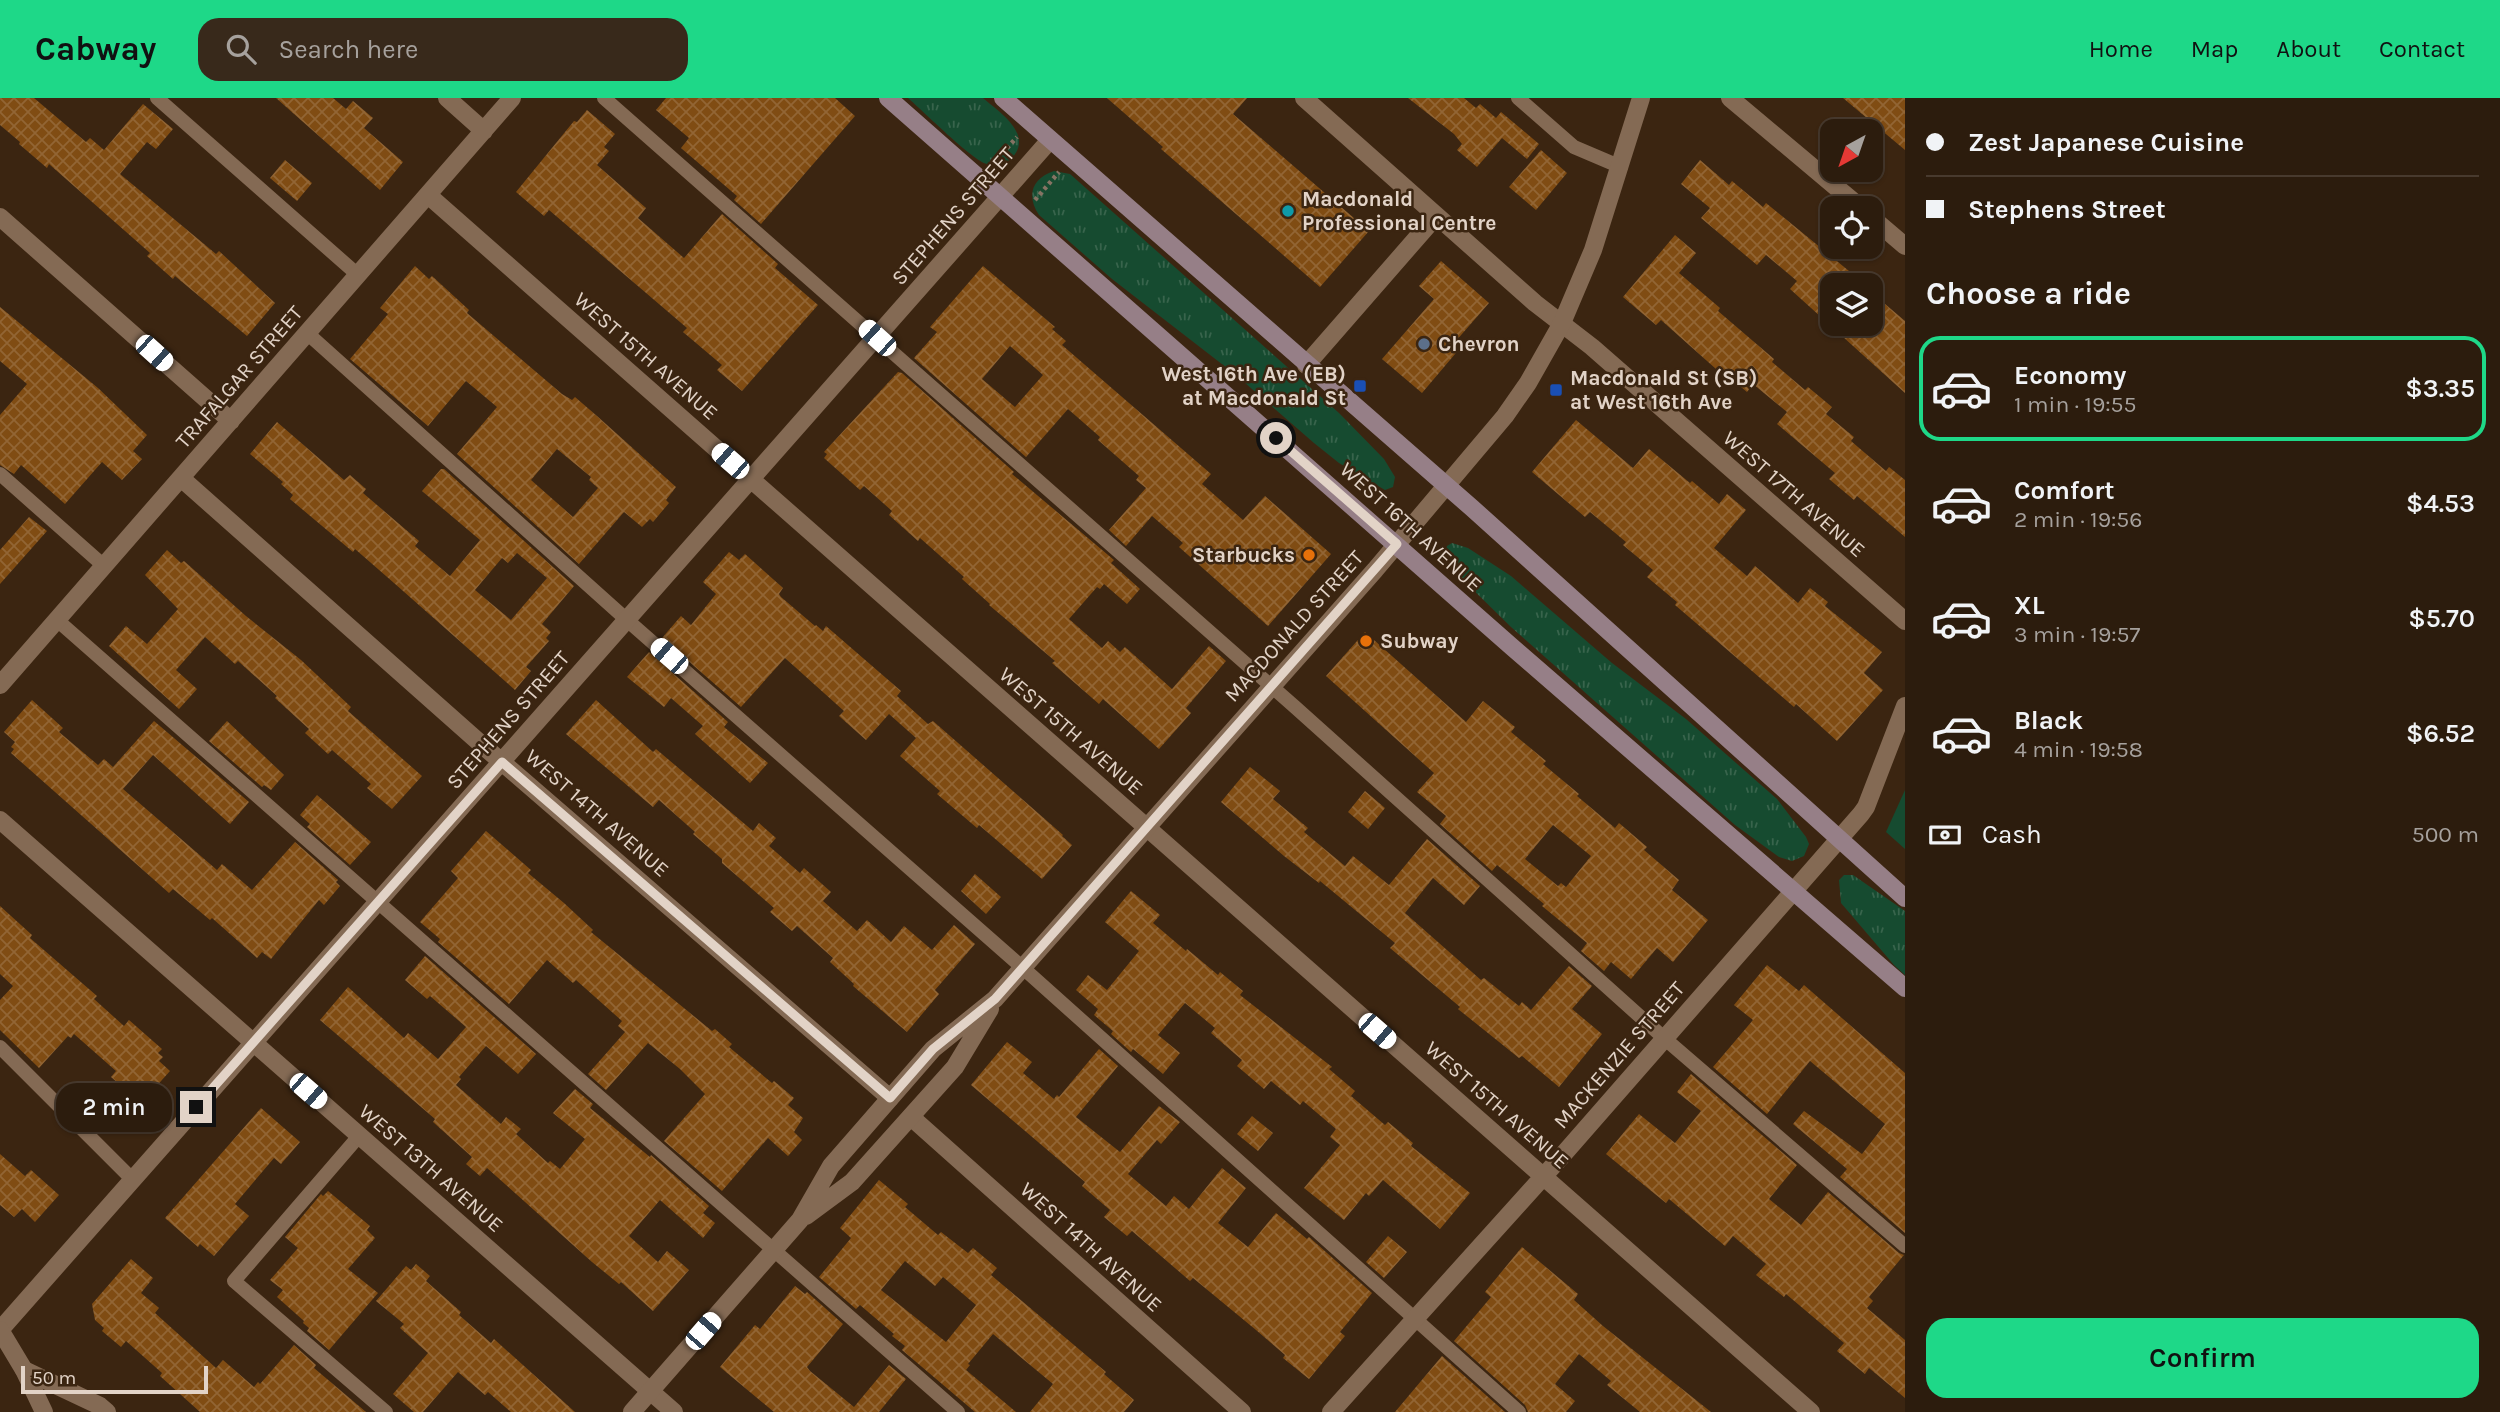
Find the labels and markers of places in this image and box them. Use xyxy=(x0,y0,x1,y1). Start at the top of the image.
place label: Macdonald Professional Centre xyxy=(1302,187,1496,235)
marker: Macdonald Professional Centre xyxy=(1280,203,1296,219)
place label: Chevron xyxy=(1438,332,1520,356)
marker: Chevron xyxy=(1416,336,1432,352)
place label: West 16th Ave (EB) at Macdonald St xyxy=(1161,362,1346,410)
place label: Macdonald St (SB) at West 16th Ave xyxy=(1570,366,1757,414)
marker: West 16th Ave (EB) at Macdonald St xyxy=(1352,378,1368,394)
marker: Macdonald St (SB) at West 16th Ave xyxy=(1548,382,1564,398)
place label: Starbucks xyxy=(1192,543,1295,567)
marker: Starbucks xyxy=(1301,547,1317,563)
place label: Subway xyxy=(1380,629,1459,653)
marker: Subway xyxy=(1358,633,1374,649)

